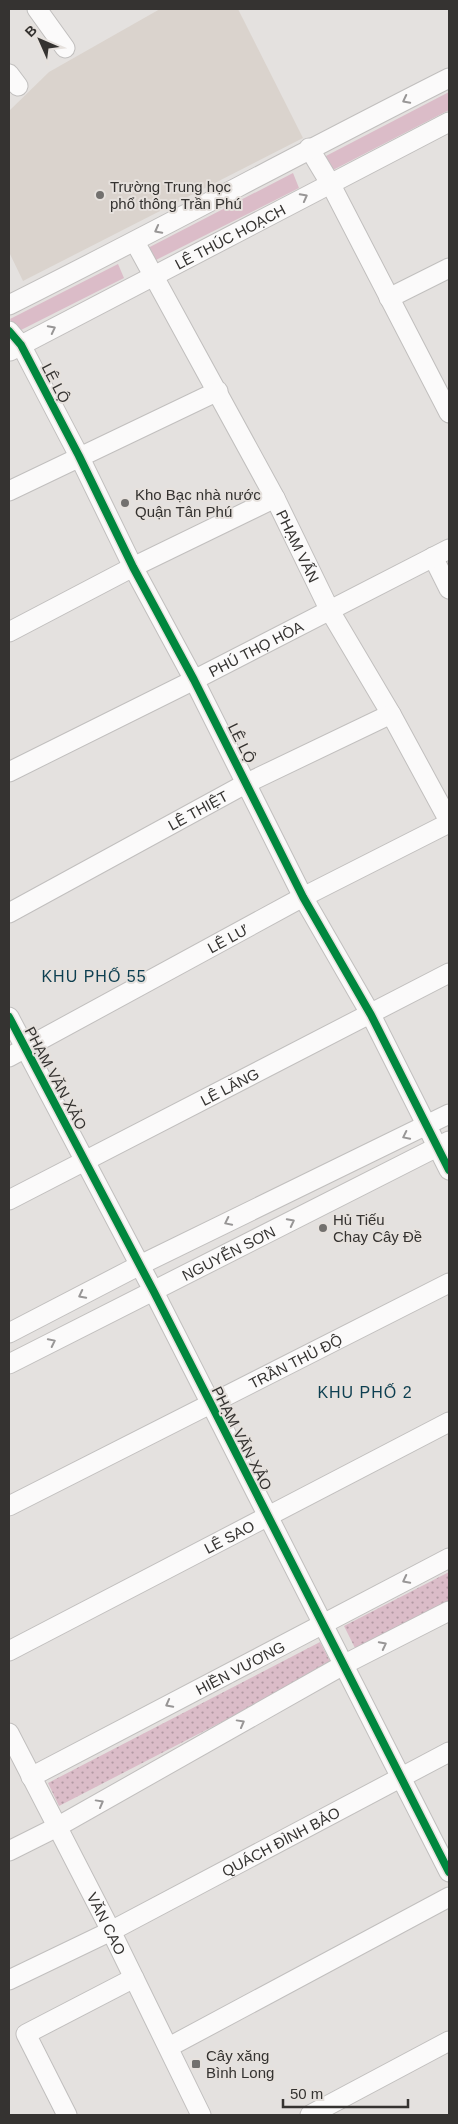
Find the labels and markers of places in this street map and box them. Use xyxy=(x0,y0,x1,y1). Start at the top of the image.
place label: Trường Trung học phổ thông Trần Phú xyxy=(110,178,242,212)
marker: Trường Trung học phổ thông Trần Phú xyxy=(94,189,106,201)
place label: Kho Bạc nhà nước Quận Tân Phú xyxy=(135,486,261,520)
marker: Kho Bạc nhà nước Quận Tân Phú xyxy=(119,497,131,509)
place label: Hủ Tiếu Chay Cây Đề xyxy=(333,1211,422,1245)
marker: Hủ Tiếu Chay Cây Đề xyxy=(317,1222,329,1234)
place label: Cây xăng Bình Long xyxy=(206,2047,274,2081)
marker: Cây xăng Bình Long xyxy=(190,2058,202,2070)

